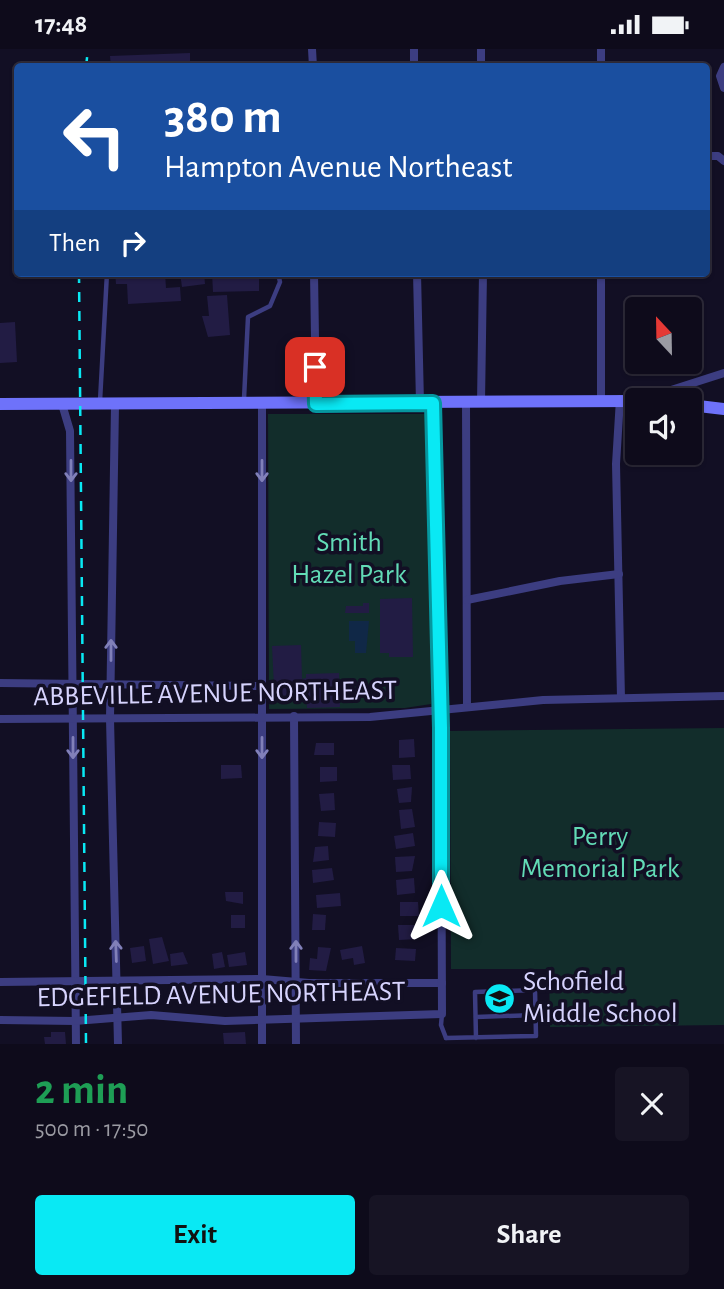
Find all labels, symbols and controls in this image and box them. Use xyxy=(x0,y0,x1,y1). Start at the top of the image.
text: 17:48 xyxy=(35,11,87,37)
icon: left xyxy=(49,91,140,182)
text: 380 m xyxy=(164,93,282,142)
text: Hampton Avenue Northeast xyxy=(164,151,512,183)
icon: right xyxy=(114,224,152,262)
text: Then xyxy=(49,230,100,256)
north arrow xyxy=(625,297,702,375)
map controls xyxy=(625,297,702,465)
pin xyxy=(285,337,345,397)
icon: arrive xyxy=(296,348,334,386)
button: sound xyxy=(625,388,702,465)
one-way arrow xyxy=(64,460,78,483)
one-way arrow xyxy=(255,460,269,483)
park label: Smith Hazel Park xyxy=(291,529,407,589)
one-way arrow xyxy=(104,639,118,662)
street label: ABBEVILLE AVENUE NORTHEAST xyxy=(33,677,398,711)
one-way arrow xyxy=(66,736,80,759)
one-way arrow xyxy=(255,736,269,759)
park label: Perry Memorial Park xyxy=(521,823,680,883)
position arrow xyxy=(404,869,478,943)
one-way arrow xyxy=(109,940,123,963)
one-way arrow xyxy=(289,940,303,963)
place label: Schofield Middle School xyxy=(523,968,678,1028)
street label: EDGEFIELD AVENUE NORTHEAST xyxy=(36,978,406,1012)
school or university icon: Schofield Middle School xyxy=(483,981,517,1015)
button: close xyxy=(615,1067,689,1141)
text: 2 min xyxy=(35,1069,128,1111)
text: 500 m · 17:50 xyxy=(35,1118,148,1141)
button: Exit xyxy=(35,1195,355,1275)
button: Share xyxy=(369,1195,689,1275)

